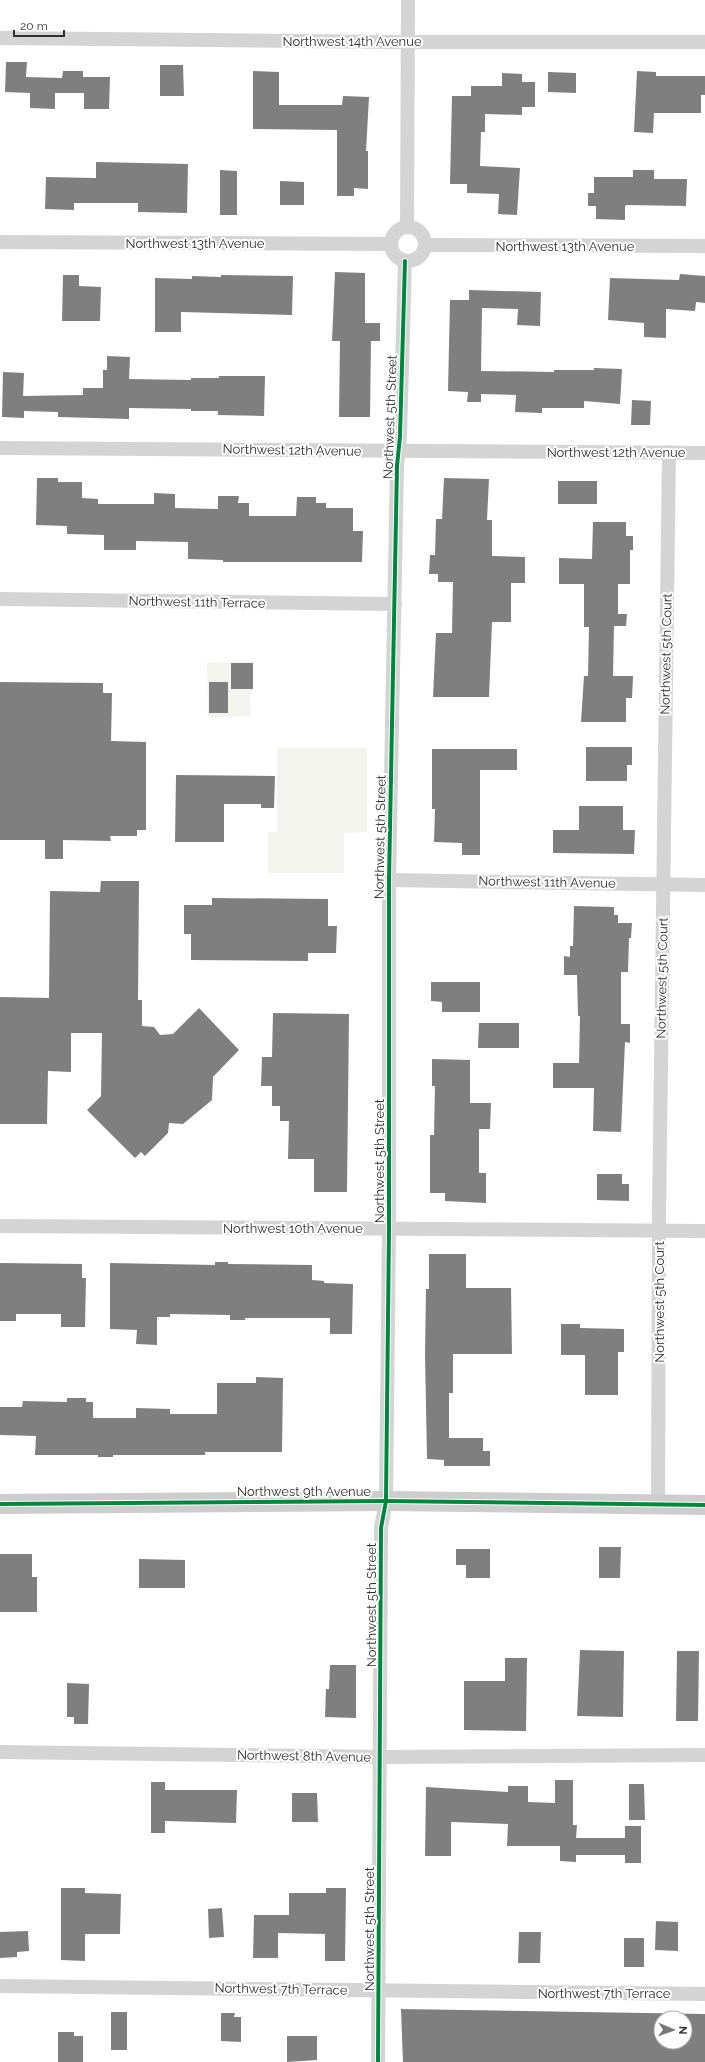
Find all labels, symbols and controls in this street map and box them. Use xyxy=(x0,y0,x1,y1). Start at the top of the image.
scale bar xyxy=(14,12,64,38)
text: 20 m xyxy=(20,19,48,33)
street label: Northwest 14th Avenue xyxy=(282,34,422,49)
street label: Northwest 13th Avenue xyxy=(126,236,265,251)
street label: Northwest 13th Avenue xyxy=(496,239,635,254)
street label: Northwest 5th Street xyxy=(380,354,400,479)
street label: Northwest 12th Avenue xyxy=(223,441,362,459)
street label: Northwest 12th Avenue xyxy=(547,445,686,460)
street label: Northwest 5th Court xyxy=(657,592,675,715)
street label: Northwest 11th Terrace xyxy=(128,593,266,611)
street label: Northwest 5th Street xyxy=(371,774,389,899)
street label: Northwest 11th Avenue xyxy=(478,873,616,891)
street label: Northwest 5th Court xyxy=(653,916,671,1039)
street label: Northwest 5th Street xyxy=(372,1098,387,1223)
street label: Northwest 10th Avenue xyxy=(223,1221,363,1236)
street label: Northwest 5th Court xyxy=(652,1241,667,1363)
street label: Northwest 9th Avenue xyxy=(237,1484,371,1499)
street label: Northwest 5th Street xyxy=(364,1542,379,1667)
street label: Northwest 8th Avenue xyxy=(237,1747,372,1765)
street label: Northwest 5th Street xyxy=(362,1866,377,1991)
street label: Northwest 7th Terrace xyxy=(215,1980,348,1998)
street label: Northwest 7th Terrace xyxy=(538,1986,671,2001)
north arrow xyxy=(653,2010,693,2050)
text: N xyxy=(676,2026,689,2035)

